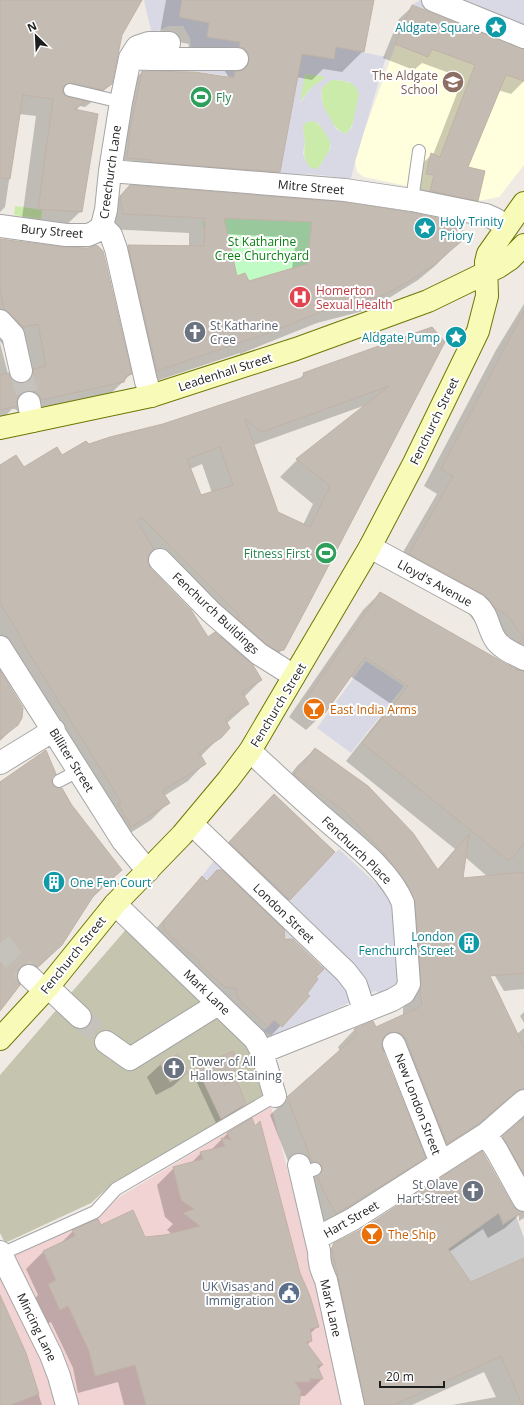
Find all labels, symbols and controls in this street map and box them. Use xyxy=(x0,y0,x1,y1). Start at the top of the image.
place icon: Aldgate Square xyxy=(483,14,509,40)
north arrow xyxy=(16,16,56,56)
text: N xyxy=(25,18,39,35)
place label: Aldgate Square xyxy=(395,19,480,36)
place label: The Aldgate School xyxy=(372,67,438,98)
school or university icon: The Aldgate School xyxy=(440,69,466,95)
sports icon: Fly xyxy=(188,84,214,110)
place label: Fly xyxy=(216,89,232,106)
street label: Creechurch Lane xyxy=(95,124,125,220)
street label: Mitre Street xyxy=(277,176,345,198)
place label: Holy Trinity Priory xyxy=(440,213,504,244)
place icon: Holy Trinity Priory xyxy=(412,215,438,241)
street label: Bury Street xyxy=(20,220,84,242)
park label: St Katharine Cree Churchyard xyxy=(215,233,309,264)
place label: Homerton Sexual Health xyxy=(316,282,393,313)
hospital icon: Homerton Sexual Health xyxy=(287,284,313,310)
place label: St Katharine Cree xyxy=(210,317,279,348)
church icon: St Katharine Cree xyxy=(182,319,208,345)
place icon: Aldgate Pump xyxy=(443,324,469,350)
place label: Aldgate Pump xyxy=(362,329,440,346)
street label: Leadenhall Street xyxy=(176,349,274,395)
street label: Fenchurch Street xyxy=(405,374,463,468)
sports icon: Fitness First xyxy=(313,540,339,566)
place label: Fitness First xyxy=(244,545,310,562)
street label: Lloyd's Avenue xyxy=(395,555,476,611)
street label: Fenchurch Buildings xyxy=(169,568,263,658)
street label: Fenchurch Street xyxy=(246,660,310,750)
bar icon: East India Arms xyxy=(301,696,327,722)
place label: East India Arms xyxy=(330,701,417,718)
street label: Billiter Street xyxy=(46,725,98,795)
street label: Fenchurch Place xyxy=(318,812,396,888)
building icon: One Fen Court xyxy=(41,869,67,895)
place label: One Fen Court xyxy=(70,874,151,891)
street label: London Street xyxy=(250,879,318,947)
street label: Fenchurch Street xyxy=(36,913,110,997)
place label: London Fenchurch Street xyxy=(359,928,454,959)
building icon: London Fenchurch Street xyxy=(456,930,482,956)
street label: Mark Lane xyxy=(180,965,234,1019)
street label: New London Street xyxy=(391,1051,445,1157)
place label: Tower of All Hallows Staining xyxy=(190,1053,282,1084)
church icon: Tower of All Hallows Staining xyxy=(161,1055,187,1081)
place label: St Olave Hart Street xyxy=(397,1176,458,1207)
church icon: St Olave Hart Street xyxy=(460,1178,486,1204)
street label: Hart Street xyxy=(320,1196,382,1242)
bar icon: The Ship xyxy=(359,1221,385,1247)
place label: The Ship xyxy=(388,1226,436,1243)
street label: Mark Lane xyxy=(316,1277,346,1339)
place label: UK Visas and Immigration xyxy=(202,1278,274,1309)
public building icon: UK Visas and Immigration xyxy=(276,1280,302,1306)
street label: Mincing Lane xyxy=(13,1290,61,1364)
scale bar xyxy=(380,1363,444,1389)
text: 20 m xyxy=(386,1368,414,1385)

